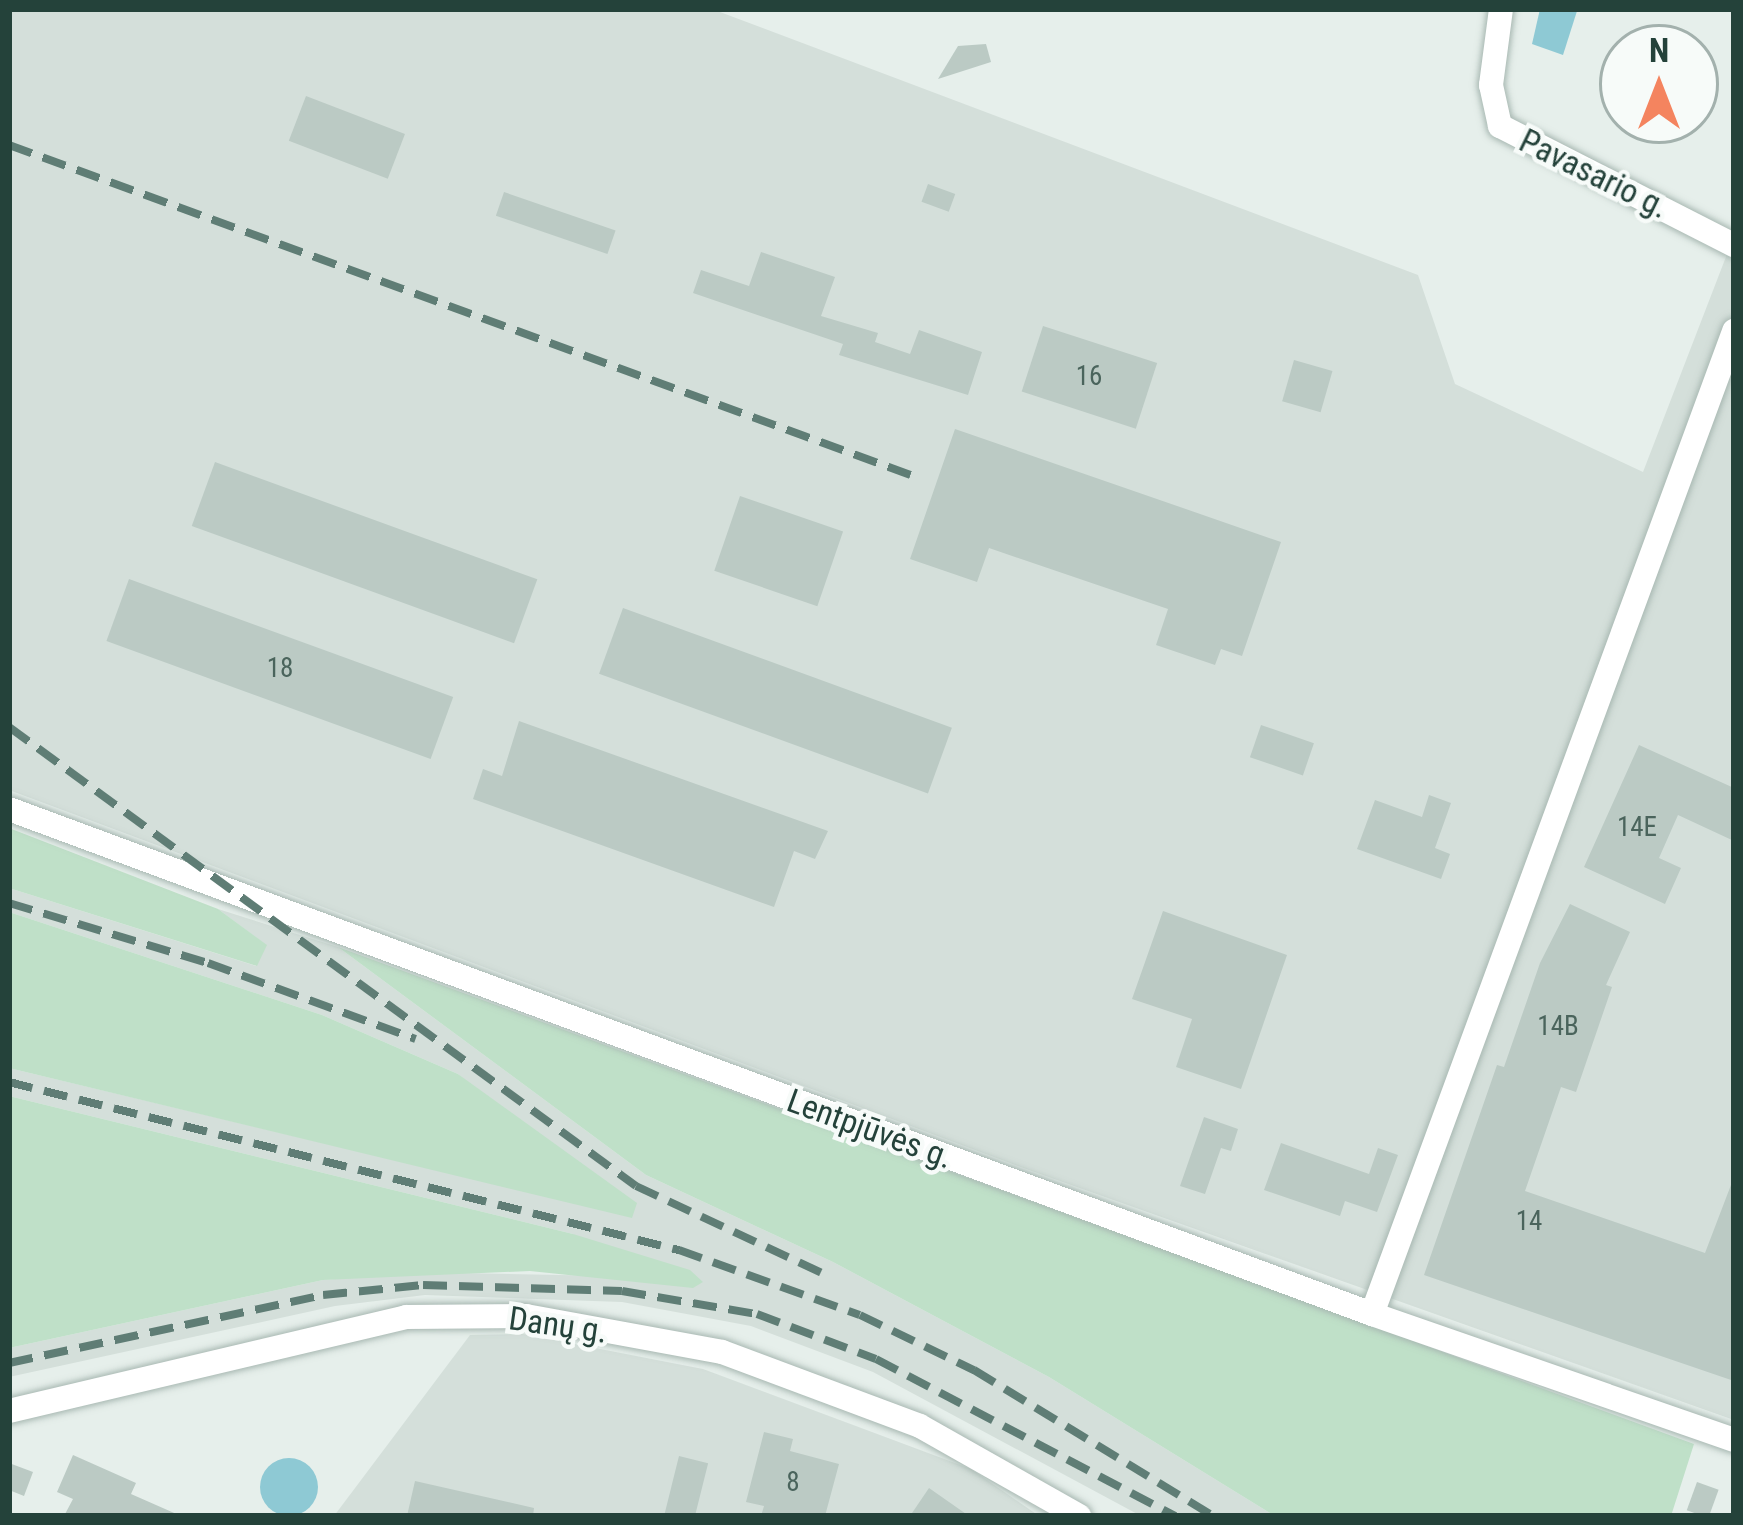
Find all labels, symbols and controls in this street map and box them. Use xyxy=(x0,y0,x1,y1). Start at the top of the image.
north arrow xyxy=(1599,24,1719,144)
text: N xyxy=(1649,31,1669,70)
street label: Pavasario g. xyxy=(1513,121,1675,227)
house number: 16 xyxy=(1076,361,1102,393)
house number: 18 xyxy=(267,653,293,685)
house number: 14E xyxy=(1617,812,1657,844)
house number: 14B xyxy=(1537,1011,1579,1043)
street label: Lentpjūvės g. xyxy=(782,1081,958,1177)
house number: 14 xyxy=(1516,1206,1542,1238)
street label: Danų g. xyxy=(506,1298,610,1352)
house number: 8 xyxy=(786,1467,800,1499)

